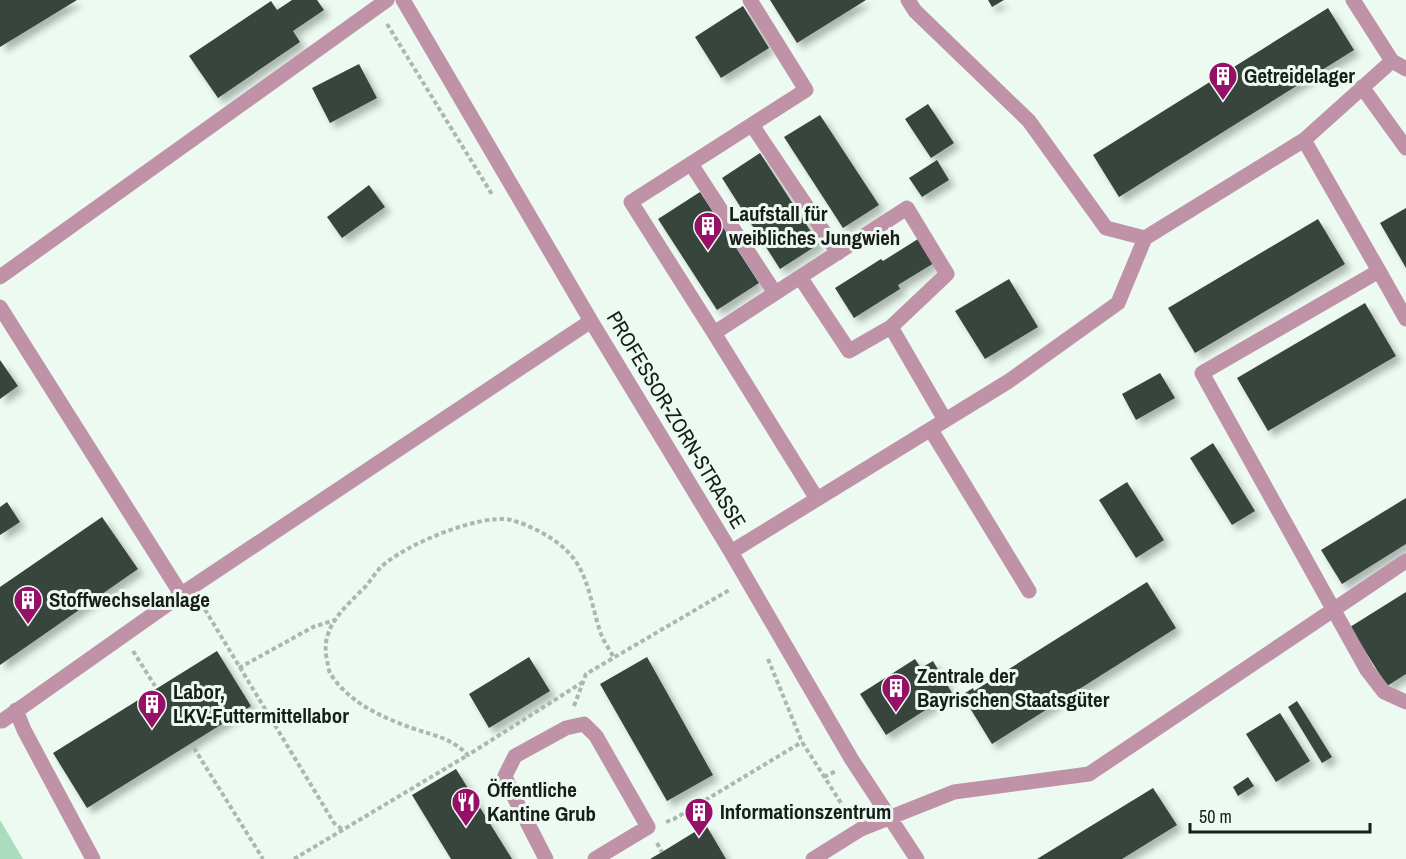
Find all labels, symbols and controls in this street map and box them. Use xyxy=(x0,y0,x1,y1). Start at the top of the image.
building icon: Getreidelager xyxy=(1207,60,1239,102)
place label: Getreidelager xyxy=(1244,61,1355,90)
place label: Laufstall für weibliches Jungwieh xyxy=(729,199,900,252)
building icon: Laufstall für weibliches Jungwieh xyxy=(692,210,724,252)
street label: PROFESSOR-ZORN-STRASSE xyxy=(600,306,753,534)
building icon: Stoffwechselanlage xyxy=(12,584,44,626)
place label: Stoffwechselanlage xyxy=(49,585,210,614)
place label: Zentrale der Bayrischen Staatsgüter xyxy=(917,661,1110,714)
building icon: Zentrale der Bayrischen Staatsgüter xyxy=(880,672,912,714)
place label: Labor, LKV-Futtermittellabor xyxy=(173,677,349,730)
building icon: Labor, LKV-Futtermittellabor xyxy=(136,688,168,730)
place label: Öffentliche Kantine Grub xyxy=(487,775,596,828)
restaurant icon: Öffentliche Kantine Grub xyxy=(450,786,482,828)
building icon: Informationszentrum xyxy=(683,796,715,838)
scale bar xyxy=(1190,796,1370,834)
place label: Informationszentrum xyxy=(720,797,891,826)
text: 50 m xyxy=(1199,804,1232,829)

